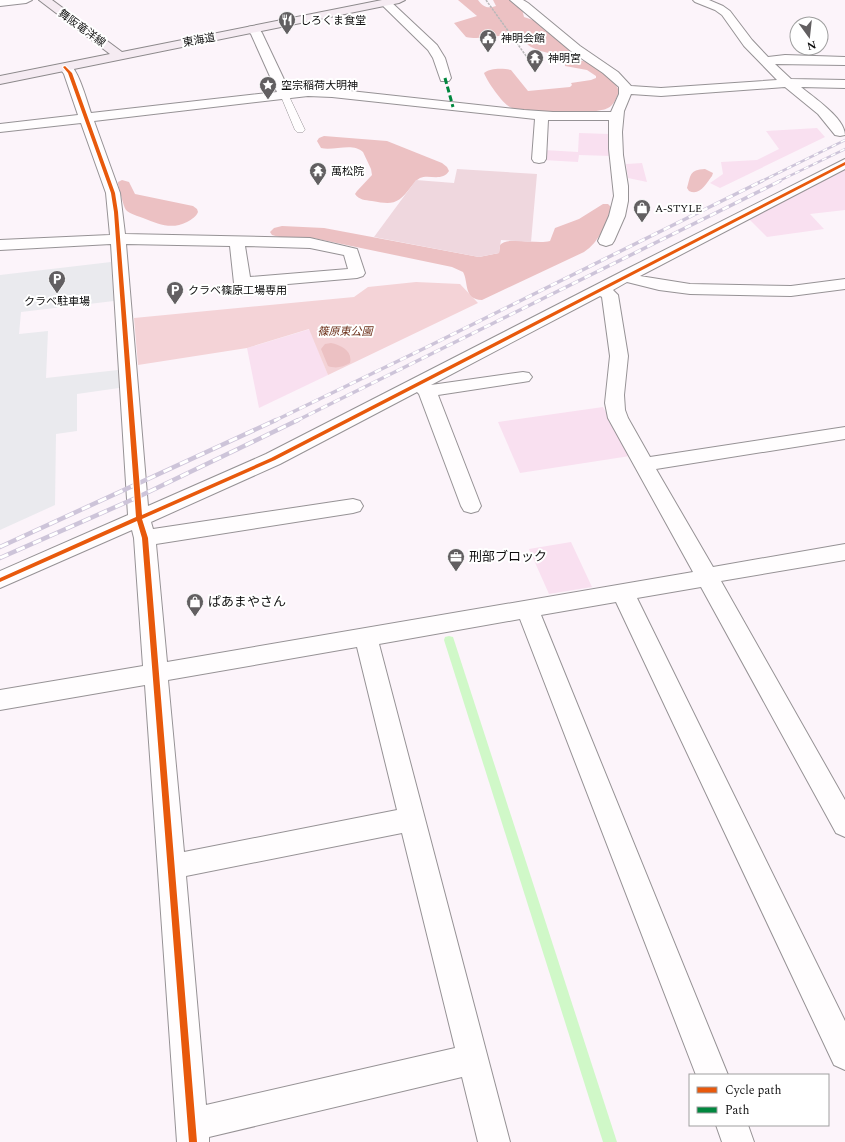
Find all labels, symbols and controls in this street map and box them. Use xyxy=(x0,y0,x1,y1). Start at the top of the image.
street label: 舞阪竜洋線 xyxy=(55,5,109,51)
restaurant icon: しろくま食堂 xyxy=(277,10,297,35)
place label: しろくま食堂 xyxy=(300,12,366,29)
north arrow xyxy=(789,16,829,56)
public building icon: 神明会館 xyxy=(478,28,498,53)
street label: 東海道 xyxy=(181,29,217,51)
place label: 神明会館 xyxy=(501,30,545,47)
text: N xyxy=(805,36,818,55)
temple icon: 神明宮 xyxy=(525,48,545,73)
place label: 神明宮 xyxy=(548,50,581,67)
place icon: 空宗稲荷大明神 xyxy=(258,75,278,100)
place label: 空宗稲荷大明神 xyxy=(281,77,358,94)
temple icon: 萬松院 xyxy=(308,161,328,186)
place label: 萬松院 xyxy=(331,163,364,180)
shop icon: A-STYLE xyxy=(632,198,652,223)
place label: A-STYLE xyxy=(655,200,702,217)
parking icon: クラベ駐車場 xyxy=(47,269,67,294)
parking icon: クラベ篠原工場専用 xyxy=(165,280,185,305)
place label: クラベ篠原工場専用 xyxy=(188,282,287,299)
place label: クラベ駐車場 xyxy=(24,293,90,310)
park label: 篠原東公園 xyxy=(318,323,374,340)
office icon: 刑部ブロック xyxy=(446,547,466,572)
place label: 刑部ブロック xyxy=(469,547,547,567)
shop icon: ぱあまやさん xyxy=(185,592,205,617)
place label: ぱあまやさん xyxy=(208,592,286,612)
legend xyxy=(689,1074,829,1126)
text: Cycle path xyxy=(725,1081,782,1100)
text: Path xyxy=(725,1101,750,1120)

